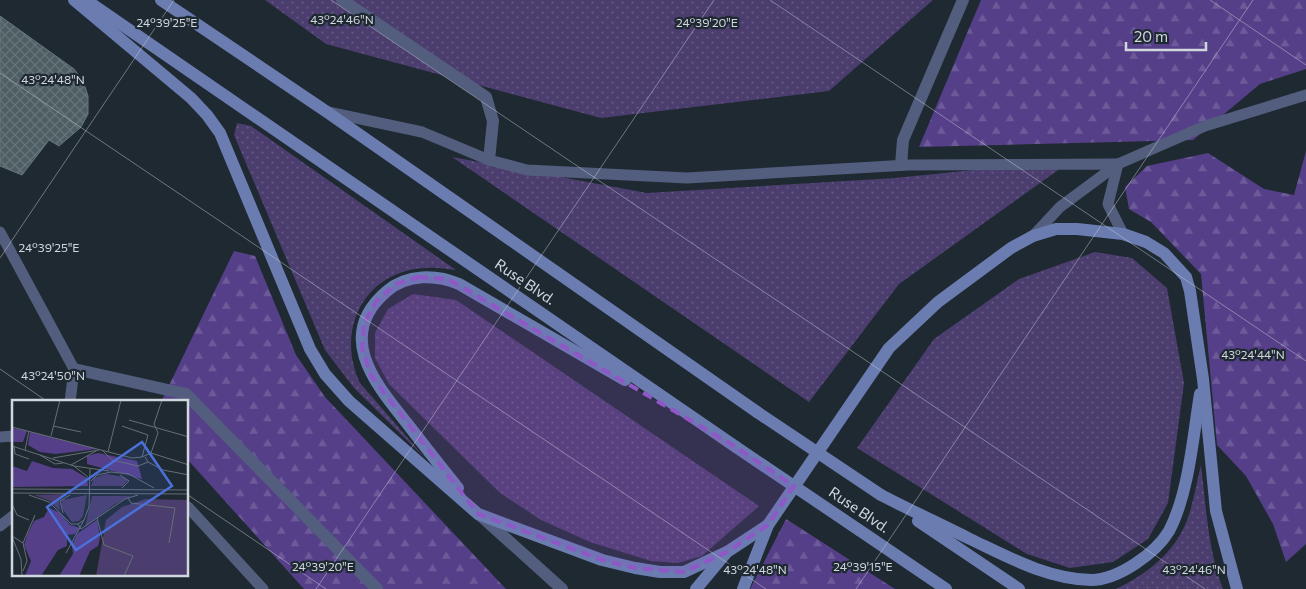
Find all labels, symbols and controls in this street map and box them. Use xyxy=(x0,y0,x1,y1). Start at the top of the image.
text: 43°24'46"N xyxy=(310,12,374,26)
text: 24°39'25"E xyxy=(137,15,197,29)
text: 24°39'20"E xyxy=(676,15,738,29)
scale bar xyxy=(1126,20,1206,52)
text: 20 m xyxy=(1134,27,1168,45)
text: 43°24'48"N xyxy=(21,72,85,86)
text: 24°39'25"E xyxy=(19,240,79,254)
street label: Ruse Blvd. xyxy=(492,254,559,308)
text: 43°24'44"N xyxy=(1221,347,1285,361)
text: 43°24'50"N xyxy=(21,368,85,382)
inset map xyxy=(12,400,189,576)
street label: Ruse Blvd. xyxy=(826,482,893,536)
text: 24°39'20"E xyxy=(292,559,354,573)
text: 24°39'15"E xyxy=(833,559,893,573)
text: 43°24'48"N xyxy=(723,562,787,576)
text: 43°24'46"N xyxy=(1162,562,1226,576)

